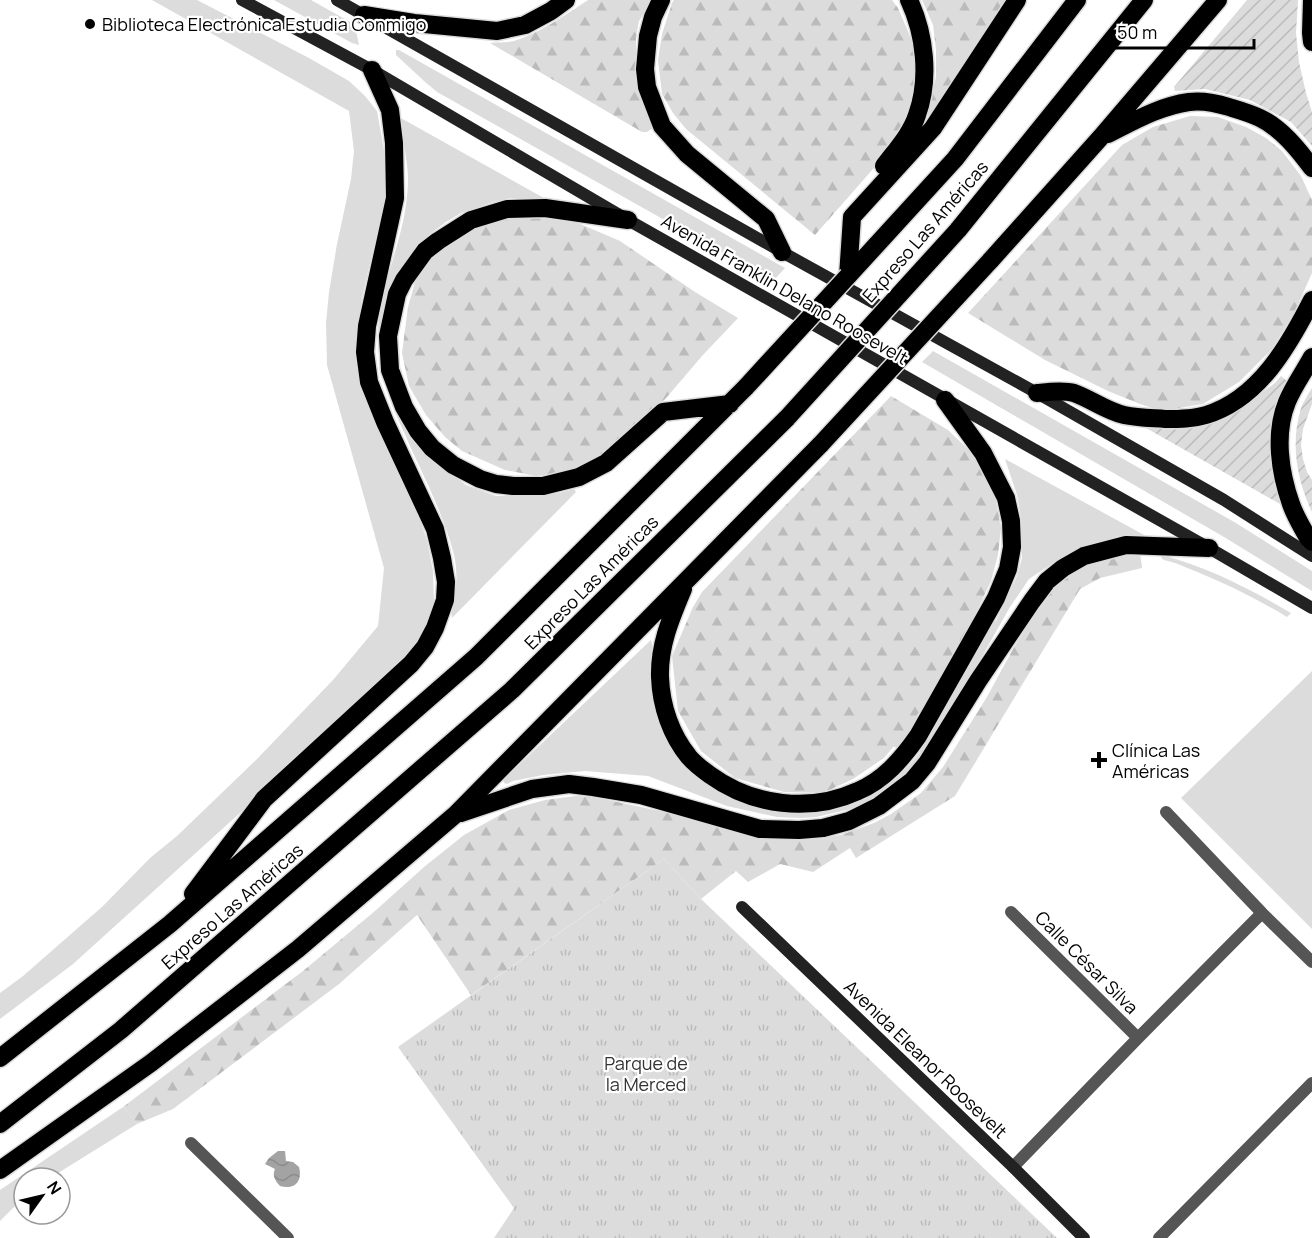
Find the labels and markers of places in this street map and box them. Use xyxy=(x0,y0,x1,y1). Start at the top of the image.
place label: Biblioteca Electrónica Estudia Conmigo xyxy=(102,12,426,36)
marker: Biblioteca Electrónica Estudia Conmigo xyxy=(83,17,97,31)
place label: Clínica Las Américas xyxy=(1112,738,1200,783)
marker: Clínica Las Américas xyxy=(1090,751,1108,769)

